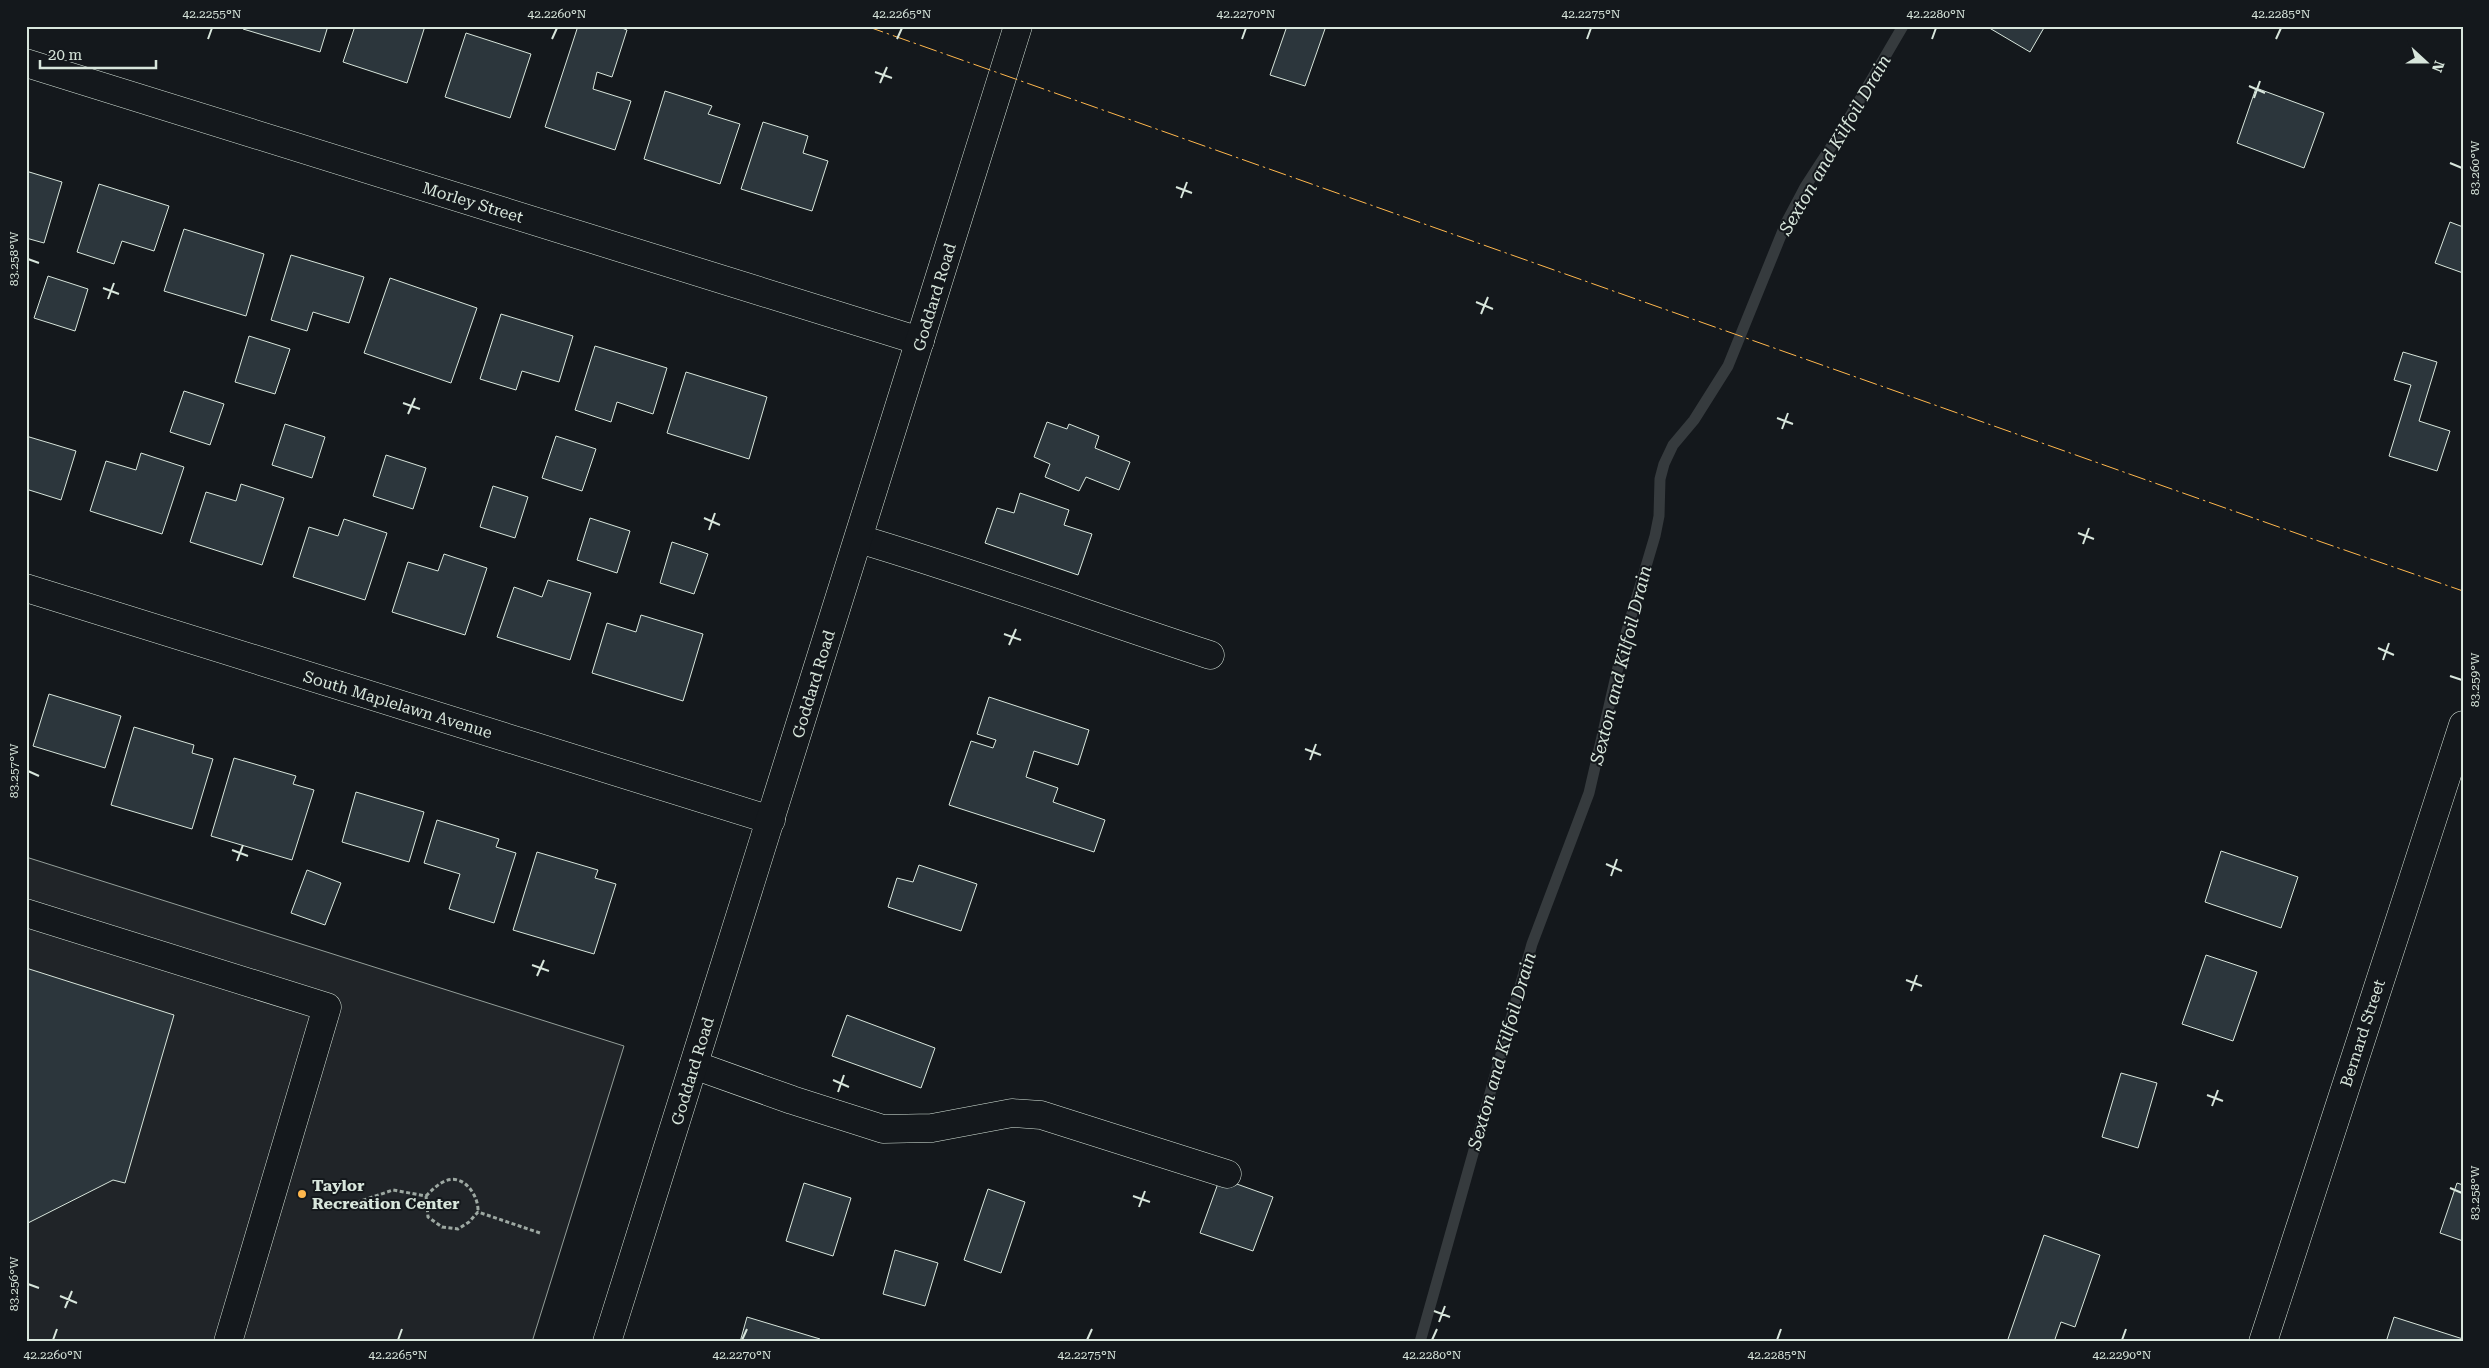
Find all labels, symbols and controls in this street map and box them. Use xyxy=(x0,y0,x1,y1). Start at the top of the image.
text: 42.2255°N xyxy=(183,7,242,21)
text: 42.2260°N xyxy=(528,7,587,21)
text: 42.2265°N xyxy=(873,7,932,21)
text: 42.2270°N xyxy=(1217,7,1276,21)
text: 42.2275°N xyxy=(1562,7,1621,21)
text: 42.2280°N xyxy=(1907,7,1966,21)
text: 42.2285°N xyxy=(2252,7,2311,21)
scale bar xyxy=(40,38,156,70)
north arrow xyxy=(2402,38,2452,88)
text: 20 m xyxy=(48,46,83,64)
water label: Sexton and Kilfoil Drain xyxy=(1774,51,1895,239)
text: N xyxy=(2429,59,2448,75)
text: 83.260°W xyxy=(2468,140,2482,195)
street label: Morley Street xyxy=(420,178,526,227)
text: 83.258°W xyxy=(7,231,21,286)
street label: Goddard Road xyxy=(909,241,960,353)
water label: Sexton and Kilfoil Drain xyxy=(1585,563,1655,768)
street label: Goddard Road xyxy=(788,628,839,740)
text: 83.259°W xyxy=(2468,652,2482,707)
street label: South Maplelawn Avenue xyxy=(301,667,495,742)
text: 83.257°W xyxy=(7,743,21,798)
water label: Sexton and Kilfoil Drain xyxy=(1463,950,1540,1153)
street label: Bernard Street xyxy=(2336,977,2389,1089)
street label: Goddard Road xyxy=(667,1015,718,1127)
text: 83.258°W xyxy=(2468,1165,2482,1220)
place label: Taylor Recreation Center xyxy=(312,1176,460,1213)
marker: Taylor Recreation Center xyxy=(296,1188,308,1200)
text: 83.256°W xyxy=(7,1256,21,1311)
text: 42.2260°N xyxy=(24,1348,83,1362)
text: 42.2265°N xyxy=(369,1348,428,1362)
text: 42.2270°N xyxy=(713,1348,772,1362)
text: 42.2275°N xyxy=(1058,1348,1117,1362)
text: 42.2280°N xyxy=(1403,1348,1462,1362)
text: 42.2285°N xyxy=(1748,1348,1807,1362)
text: 42.2290°N xyxy=(2093,1348,2152,1362)

